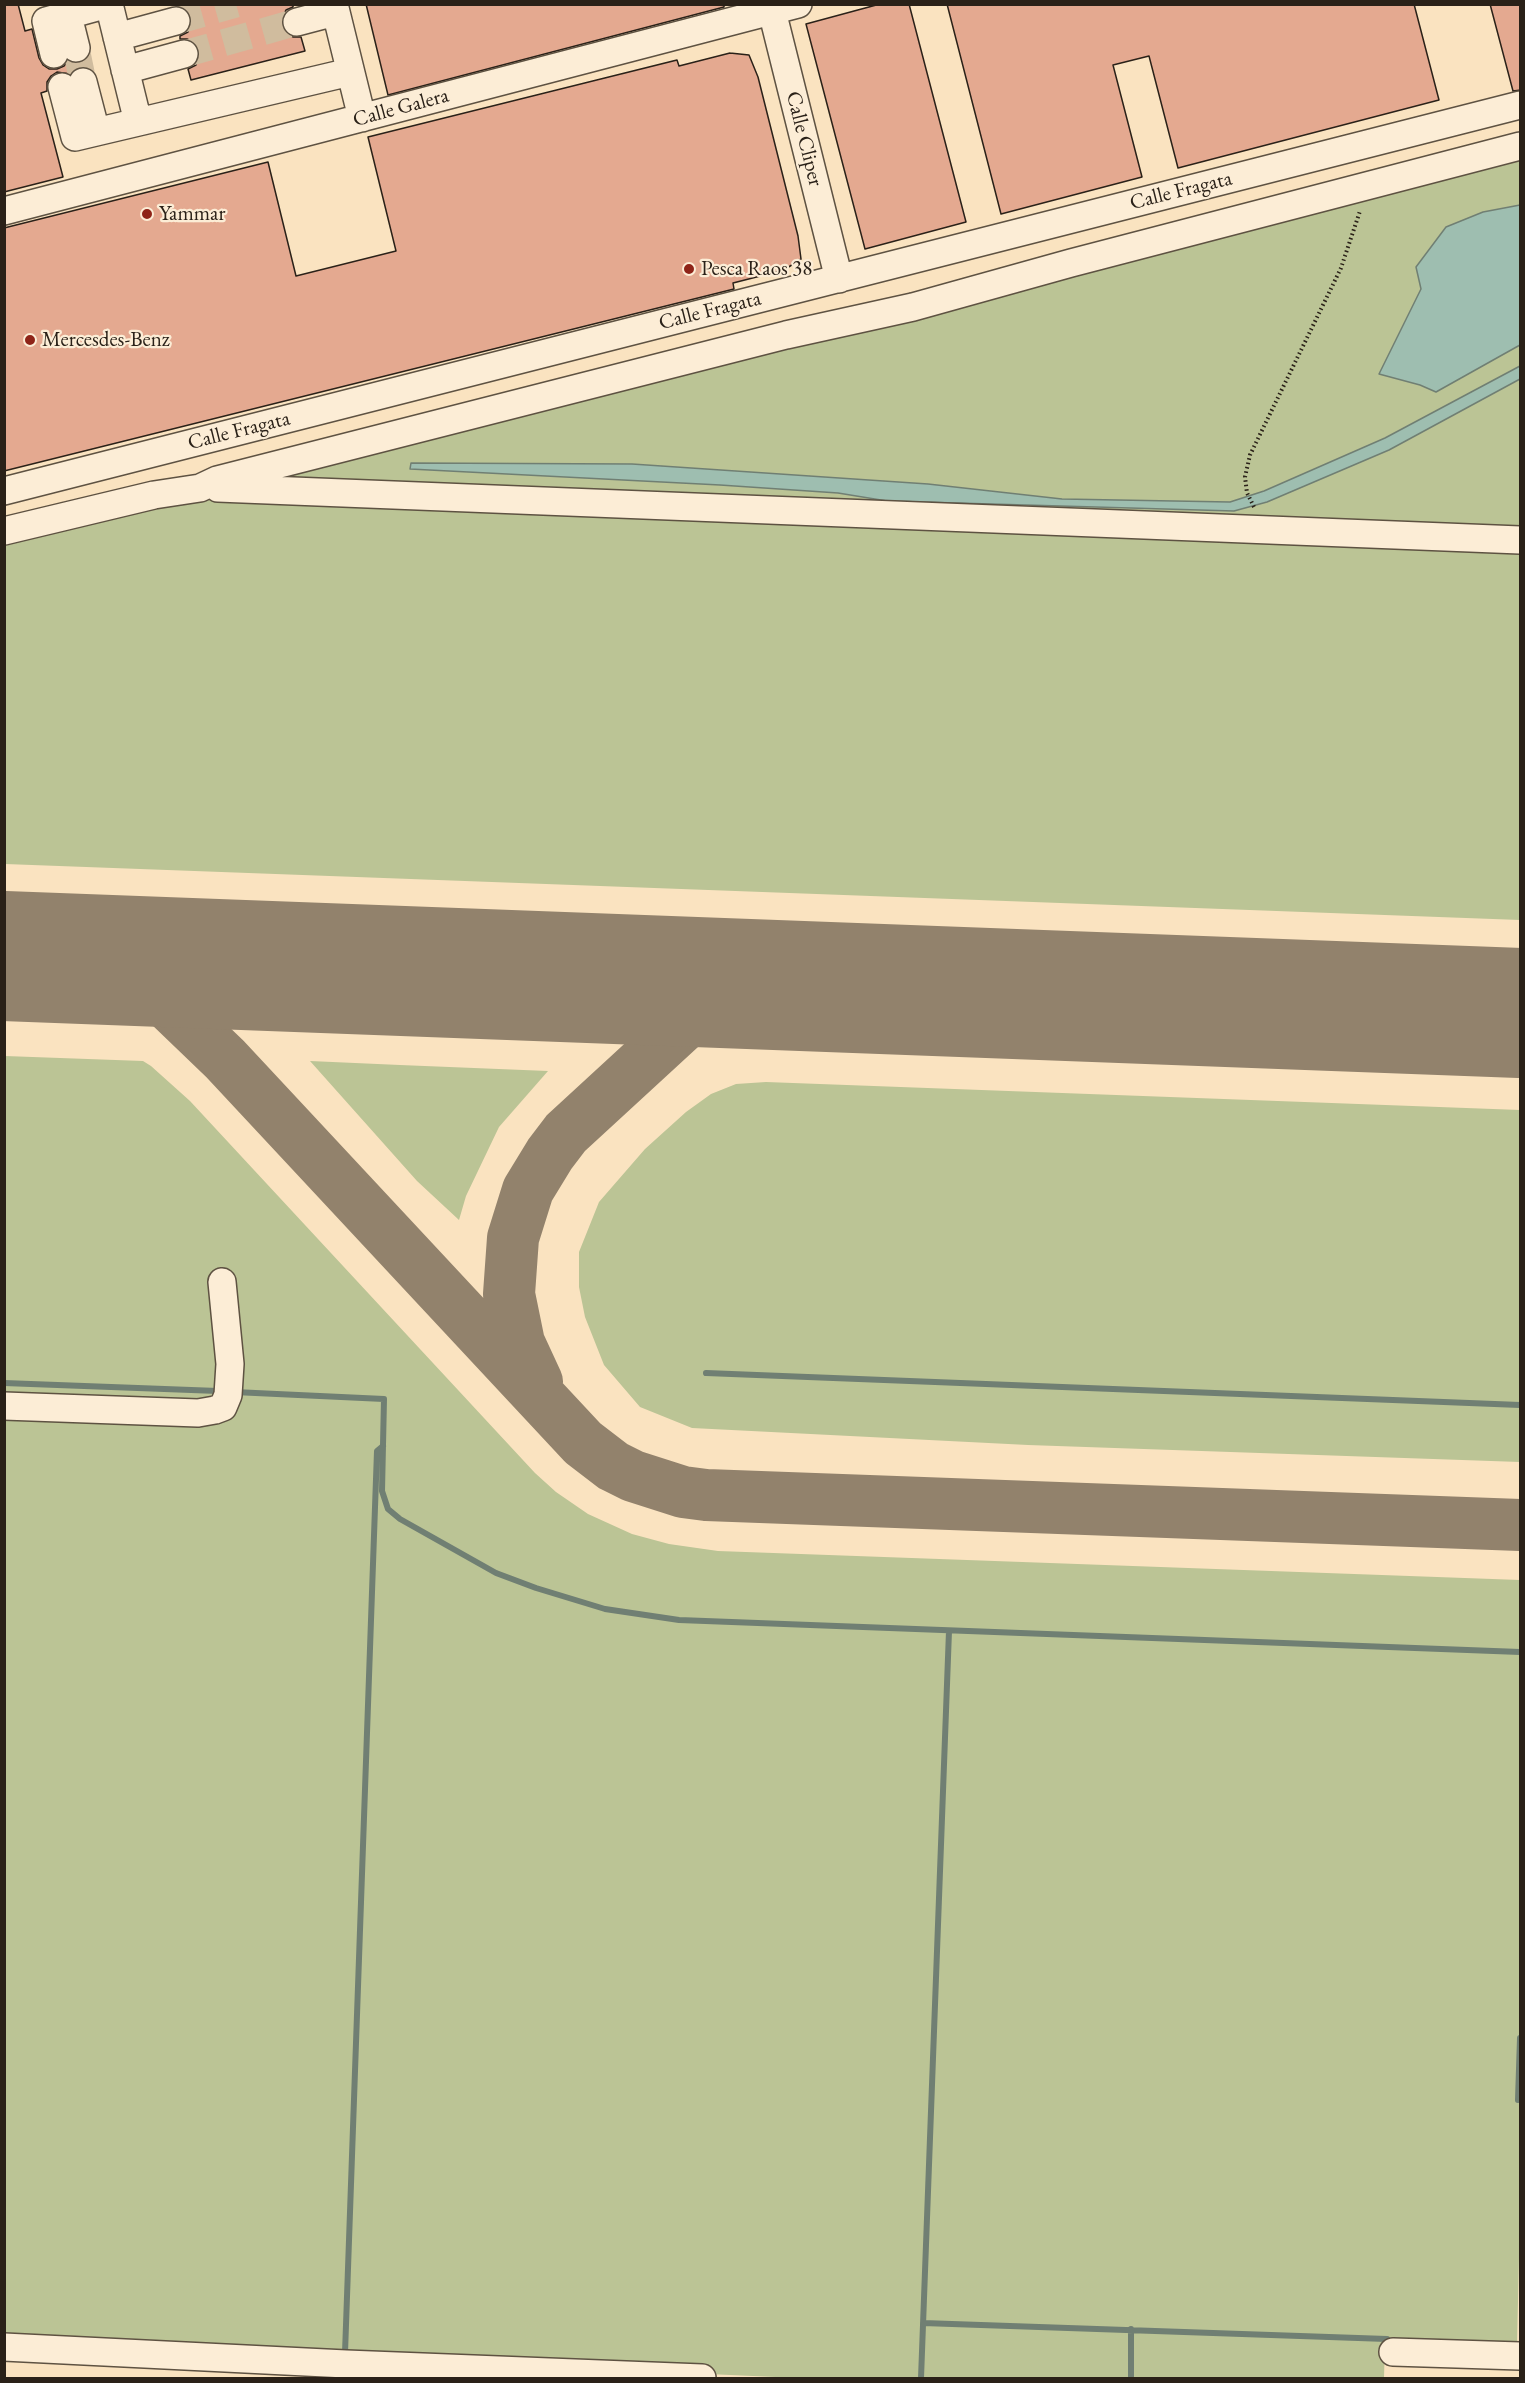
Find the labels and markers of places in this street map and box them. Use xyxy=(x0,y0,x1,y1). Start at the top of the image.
place label: Yammar xyxy=(159,201,225,227)
marker: Yammar xyxy=(140,207,154,221)
place label: Pesca Raos 38 xyxy=(701,256,812,282)
marker: Pesca Raos 38 xyxy=(682,262,696,276)
place label: Mercesdes-Benz xyxy=(42,327,170,353)
marker: Mercesdes-Benz xyxy=(23,333,37,347)

